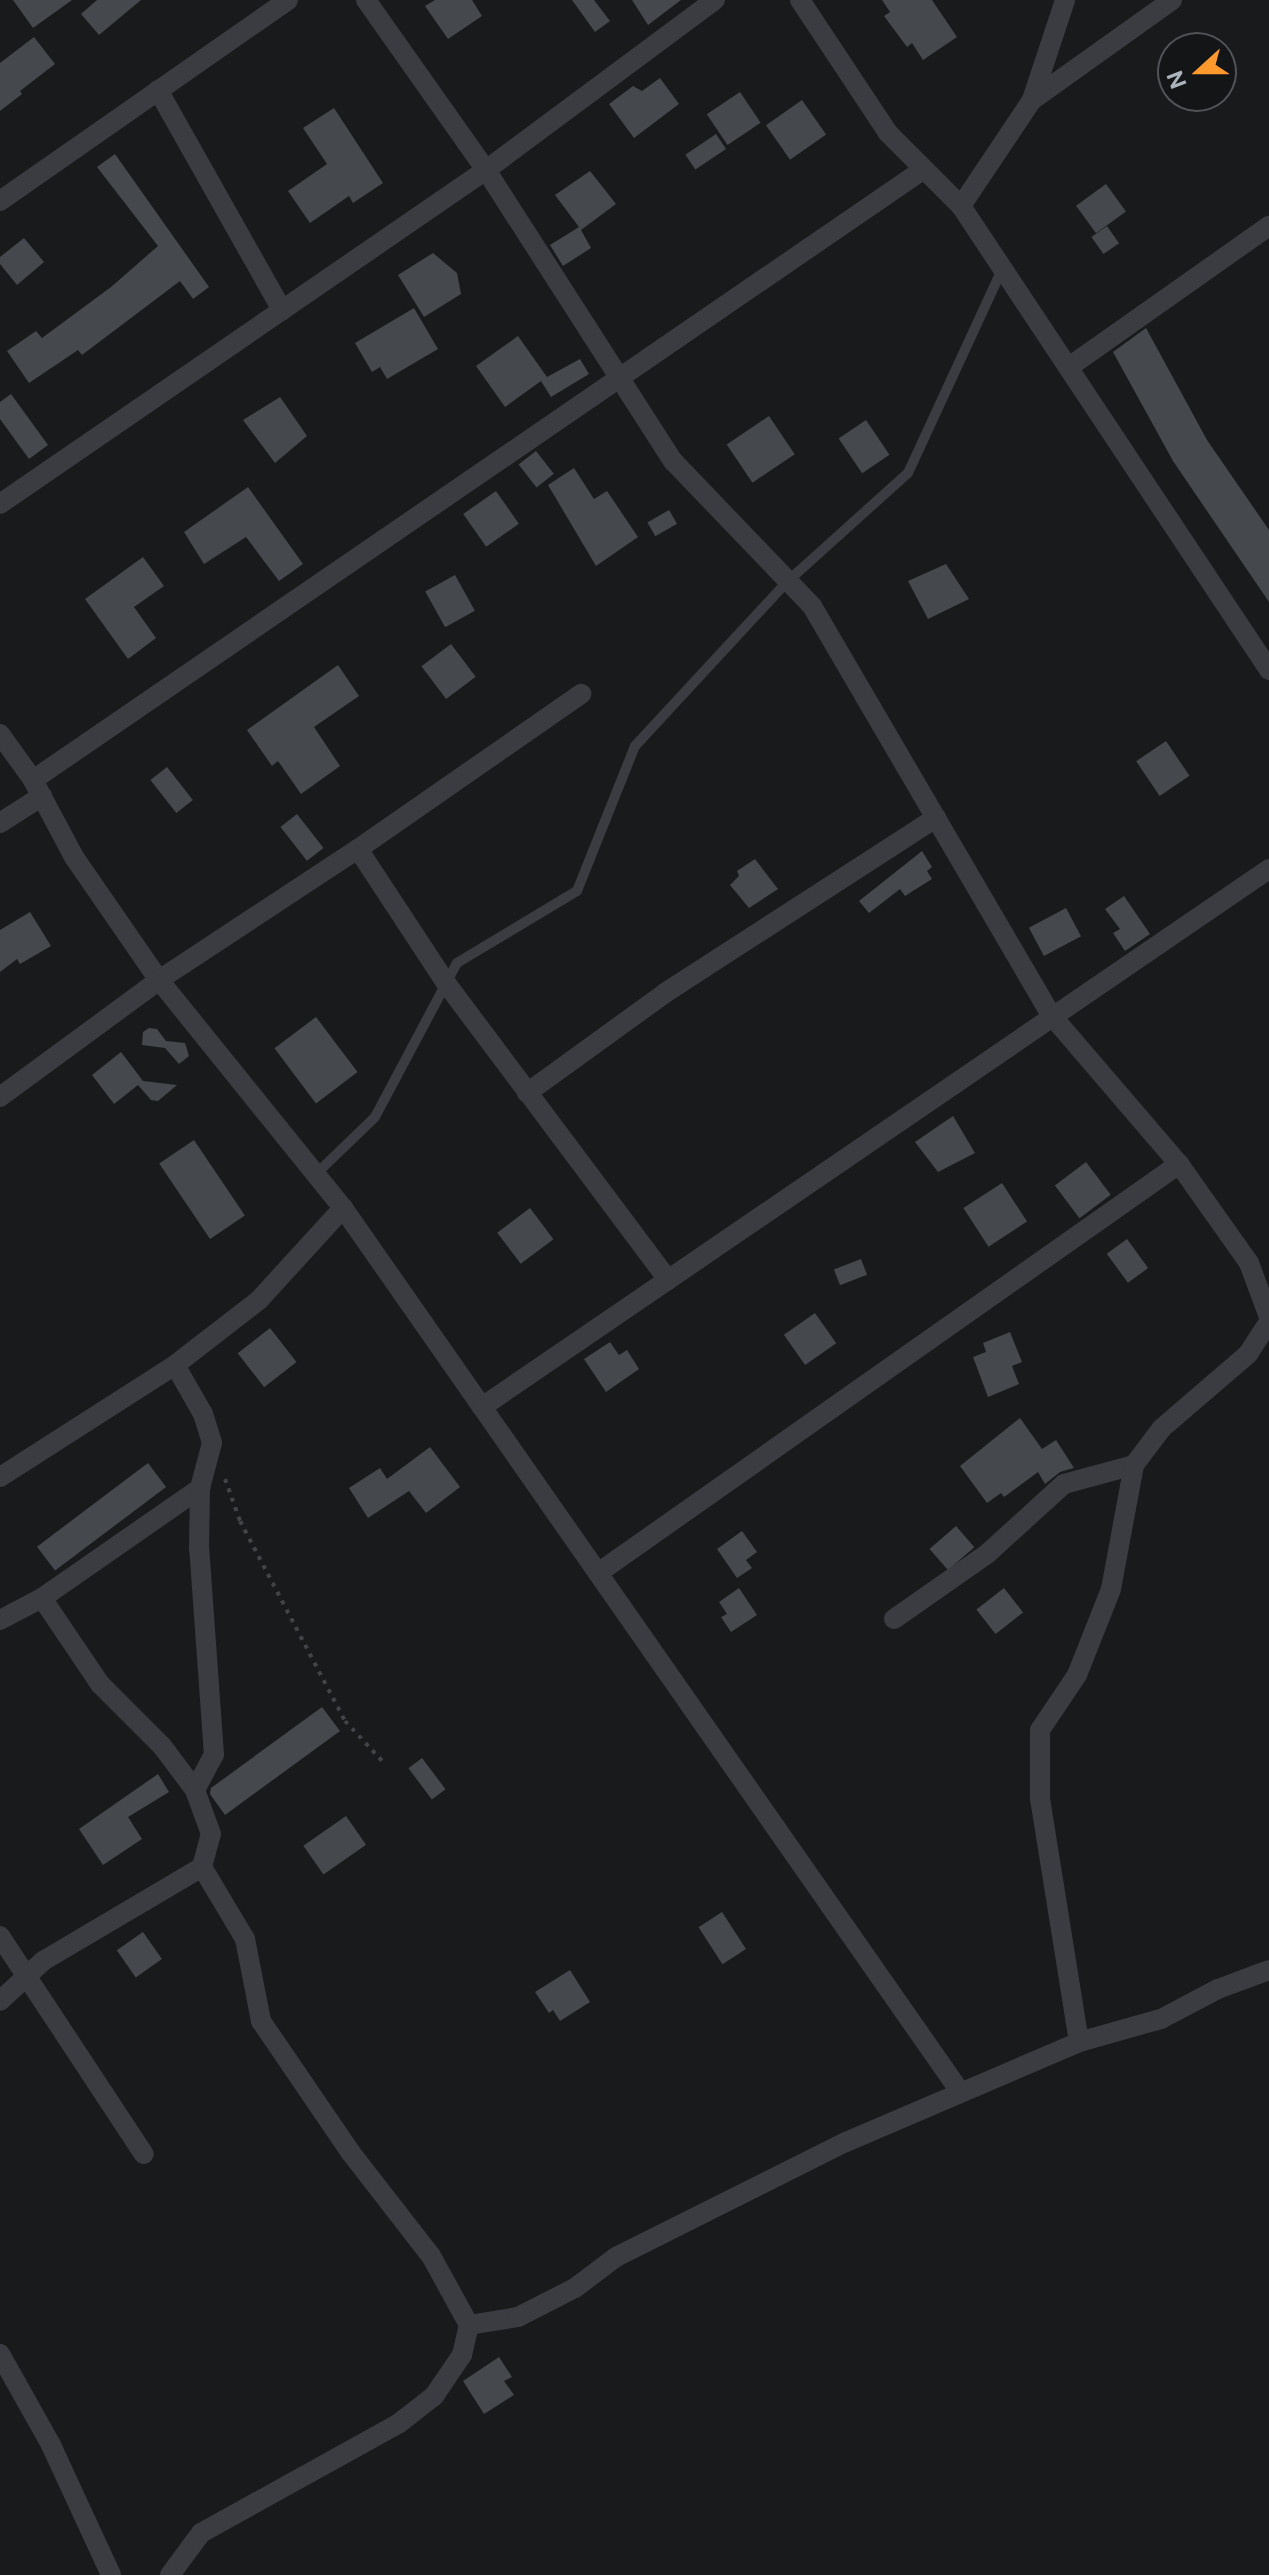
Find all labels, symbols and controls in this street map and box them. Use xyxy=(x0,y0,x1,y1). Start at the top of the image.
north arrow xyxy=(1157,32,1237,112)
text: N xyxy=(1161,67,1192,93)

